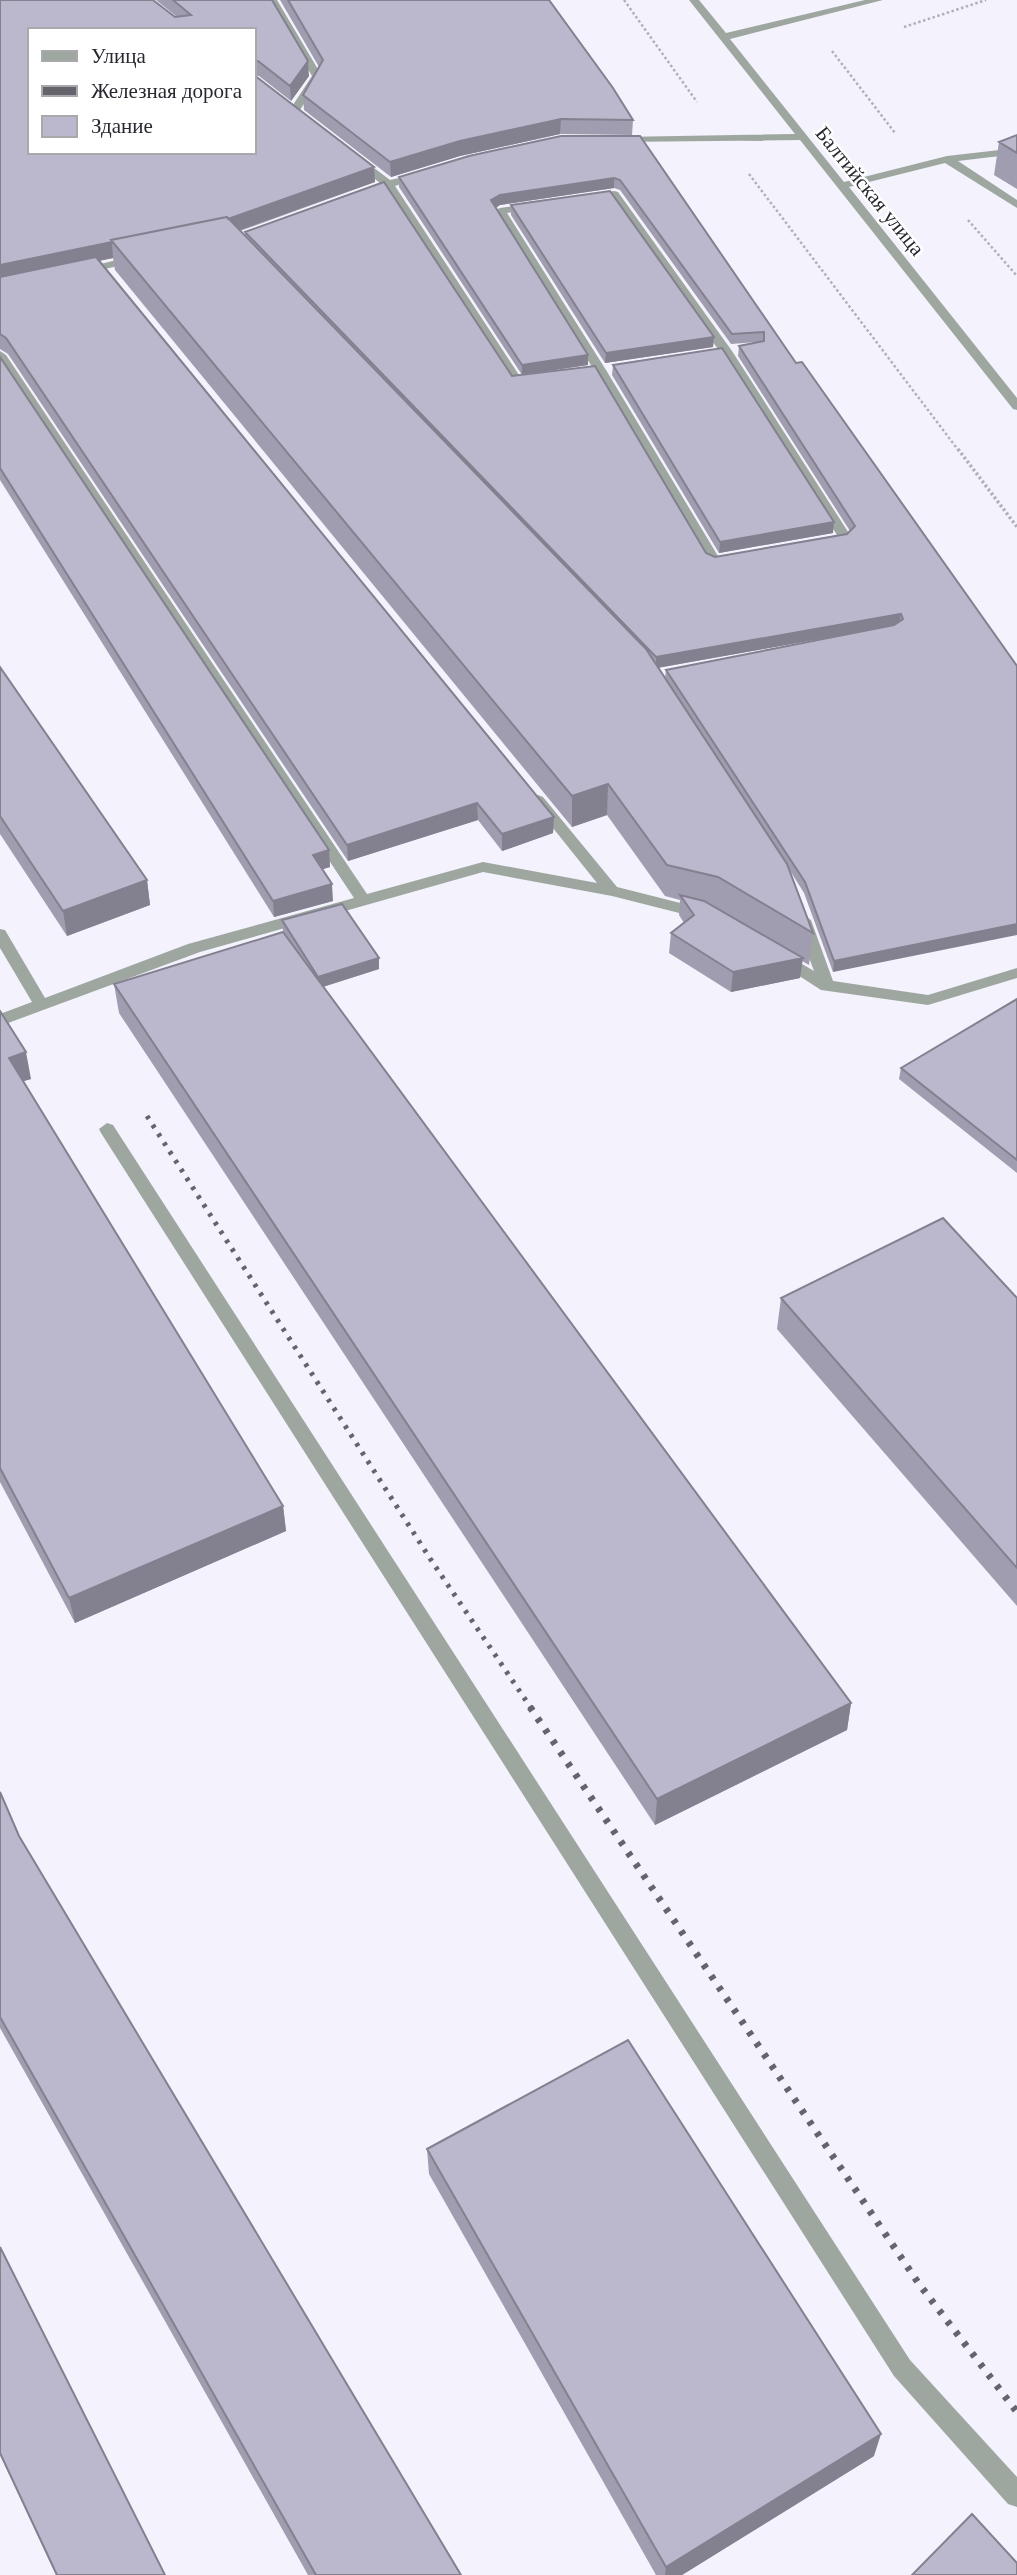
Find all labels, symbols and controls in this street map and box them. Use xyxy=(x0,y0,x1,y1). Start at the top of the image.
legend xyxy=(28,28,256,154)
text: Улица xyxy=(91,44,146,68)
text: Железная дорога xyxy=(91,79,243,103)
text: Здание xyxy=(91,114,153,138)
street label: Балтийская улица xyxy=(811,122,930,261)

